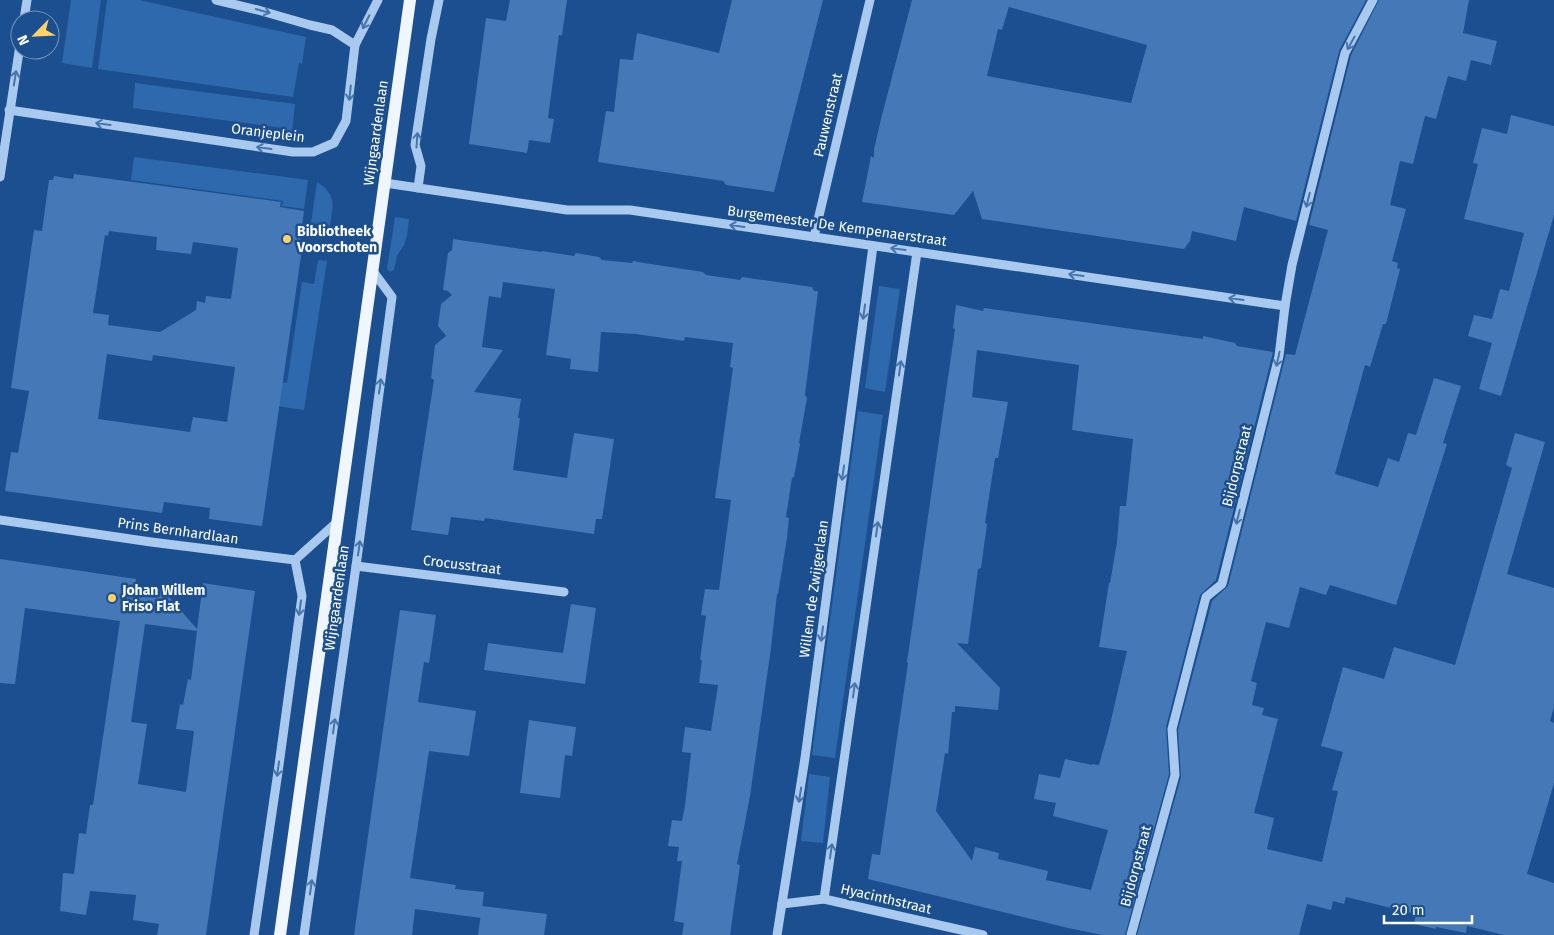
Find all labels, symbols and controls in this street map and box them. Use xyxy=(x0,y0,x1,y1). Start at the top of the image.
one-way arrow xyxy=(255,7,271,17)
north arrow xyxy=(10,10,60,60)
one-way arrow xyxy=(361,15,371,30)
text: N xyxy=(14,32,33,48)
one-way arrow xyxy=(1345,35,1355,50)
one-way arrow xyxy=(10,70,20,86)
street label: Pauwenstraat xyxy=(810,70,846,159)
street label: Wijngaardenlaan xyxy=(360,79,392,187)
one-way arrow xyxy=(345,85,355,101)
one-way arrow xyxy=(96,119,112,129)
street label: Oranjeplein xyxy=(230,120,306,146)
one-way arrow xyxy=(412,132,421,148)
one-way arrow xyxy=(257,142,273,152)
one-way arrow xyxy=(1303,191,1313,207)
street label: Burgemeester De Kempenaerstraat xyxy=(726,202,949,250)
one-way arrow xyxy=(729,220,745,230)
place label: Bibliotheek Voorschoten xyxy=(296,223,377,256)
marker: Bibliotheek Voorschoten xyxy=(281,233,293,245)
one-way arrow xyxy=(890,244,906,254)
one-way arrow xyxy=(1068,270,1084,280)
one-way arrow xyxy=(1229,294,1245,304)
one-way arrow xyxy=(859,303,869,319)
one-way arrow xyxy=(1273,351,1282,367)
one-way arrow xyxy=(895,361,905,377)
one-way arrow xyxy=(375,379,385,395)
street label: Bijdorpstraat xyxy=(1219,423,1256,509)
one-way arrow xyxy=(838,464,848,480)
one-way arrow xyxy=(1233,508,1242,524)
street label: Prins Bernhardlaan xyxy=(116,514,240,548)
street label: Willem de Zwijgerlaan xyxy=(796,519,832,659)
one-way arrow xyxy=(872,521,882,537)
one-way arrow xyxy=(354,540,364,556)
street label: Wijngaardenlaan xyxy=(321,544,353,652)
street label: Crocusstraat xyxy=(422,552,503,578)
place label: Johan Willem Friso Flat xyxy=(121,582,206,615)
marker: Johan Willem Friso Flat xyxy=(106,592,118,604)
one-way arrow xyxy=(295,600,305,616)
one-way arrow xyxy=(817,626,827,642)
one-way arrow xyxy=(849,682,859,698)
one-way arrow xyxy=(329,718,339,734)
one-way arrow xyxy=(273,761,283,777)
one-way arrow xyxy=(794,786,804,802)
street label: Bijdorpstraat xyxy=(1117,823,1155,908)
one-way arrow xyxy=(826,843,836,859)
one-way arrow xyxy=(306,879,316,895)
street label: Hyacinthstraat xyxy=(839,880,934,918)
scale bar xyxy=(1384,892,1472,924)
text: 20 m xyxy=(1392,901,1425,919)

